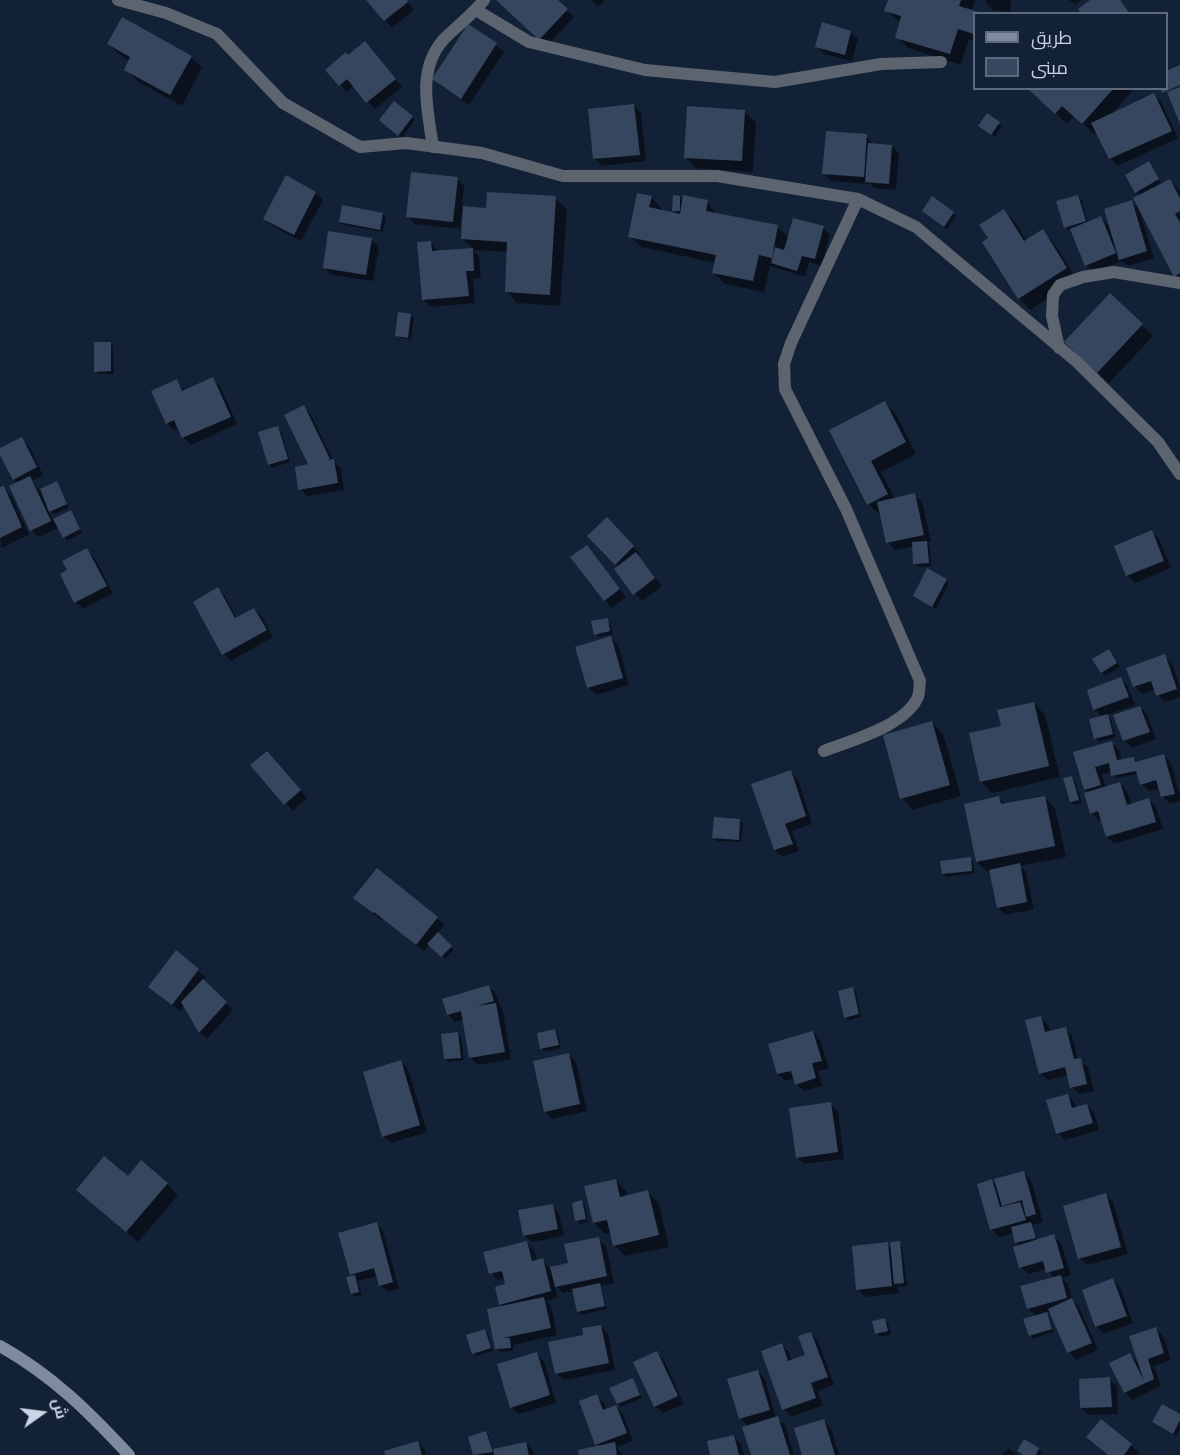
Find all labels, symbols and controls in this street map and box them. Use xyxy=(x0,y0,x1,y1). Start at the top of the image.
legend xyxy=(973,12,1168,90)
text: طريق xyxy=(1031,28,1072,48)
text: مبنى xyxy=(1031,58,1068,78)
north arrow xyxy=(12,1383,72,1443)
text: ش xyxy=(49,1397,71,1421)

